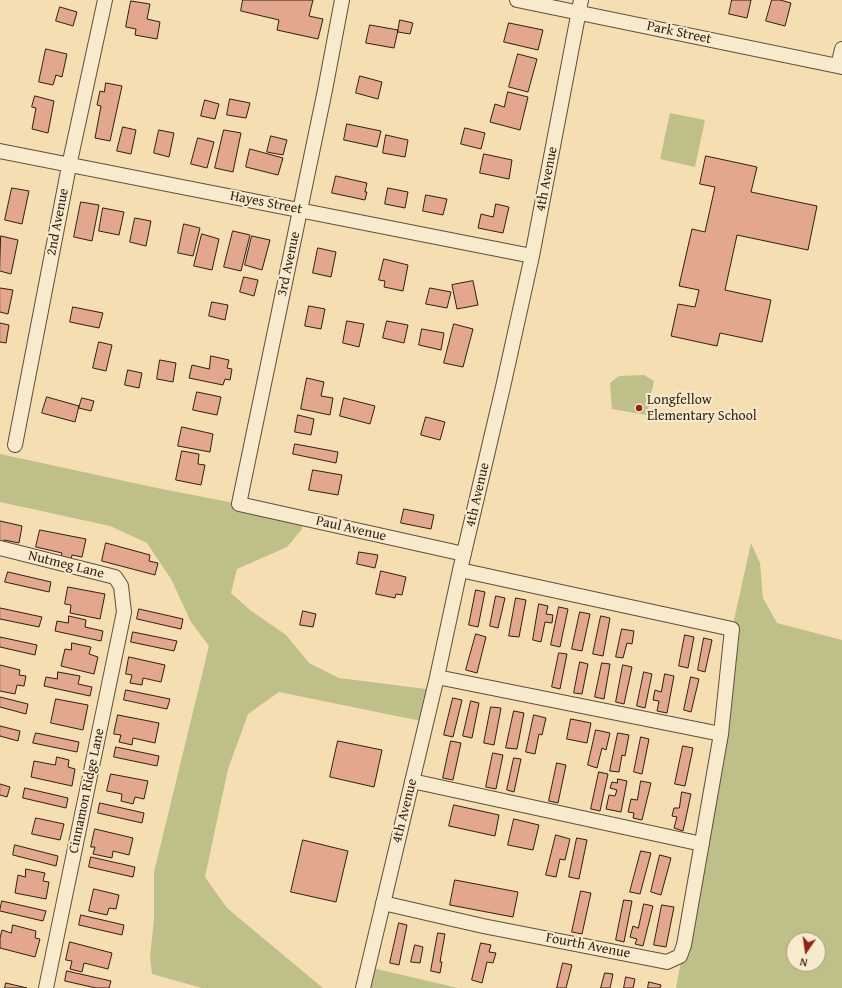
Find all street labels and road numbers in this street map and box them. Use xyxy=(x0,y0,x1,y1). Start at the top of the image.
street label: Park Street xyxy=(645,18,713,48)
street label: 4th Avenue xyxy=(532,145,562,213)
street label: 2nd Avenue xyxy=(43,187,73,257)
street label: Hayes Street xyxy=(228,188,304,218)
street label: 3rd Avenue xyxy=(274,230,304,298)
street label: 4th Avenue xyxy=(462,461,494,529)
street label: Paul Avenue xyxy=(314,513,388,545)
street label: Nutmeg Lane xyxy=(26,547,106,583)
street label: Cinnamon Ridge Lane xyxy=(66,727,108,855)
street label: 4th Avenue xyxy=(389,777,421,845)
street label: Fourth Avenue xyxy=(544,930,632,962)

